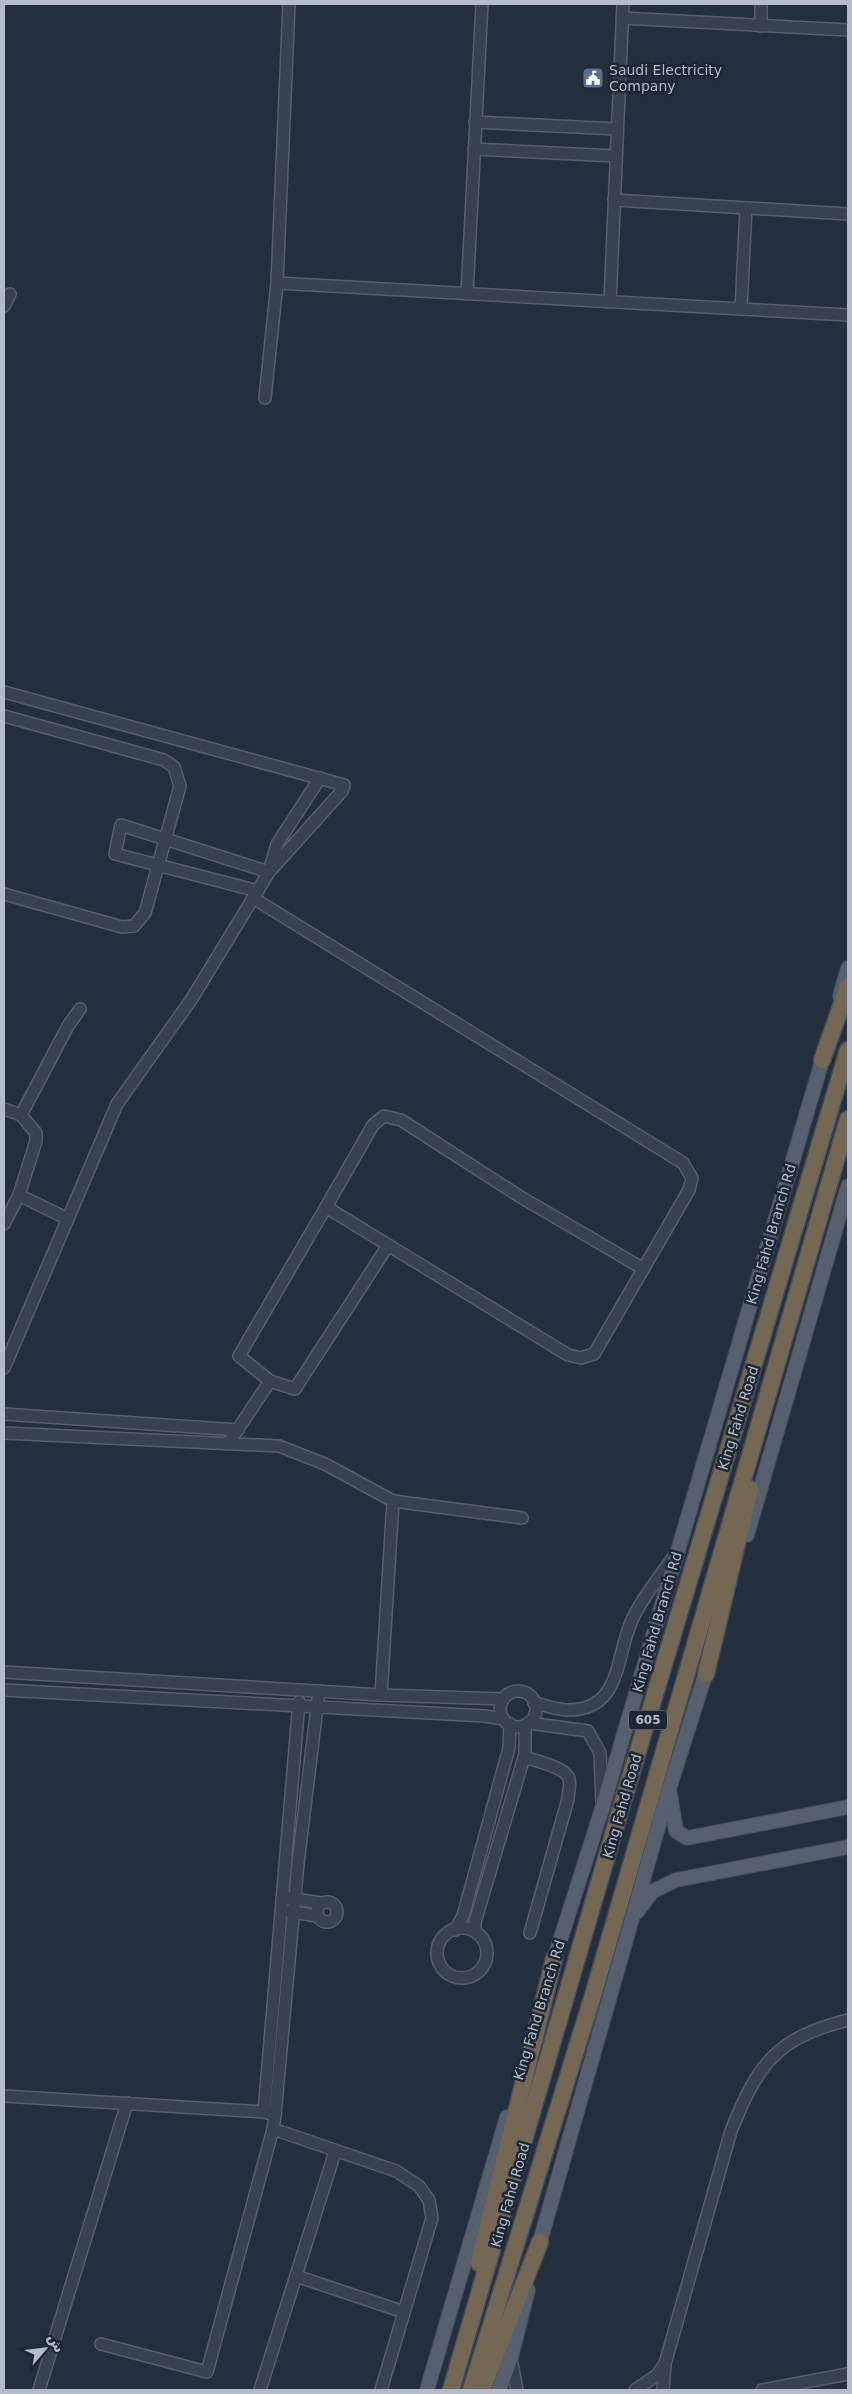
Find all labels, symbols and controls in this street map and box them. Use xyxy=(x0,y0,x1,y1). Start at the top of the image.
place label: Saudi Electricity Company xyxy=(609,62,722,94)
public building icon: Saudi Electricity Company xyxy=(581,66,605,90)
street label: King Fahd Branch Rd xyxy=(743,1162,799,1306)
street label: King Fahd Road xyxy=(715,1364,761,1472)
street label: King Fahd Branch Rd xyxy=(629,1550,685,1694)
road number: 605 xyxy=(629,1710,667,1730)
street label: King Fahd Road xyxy=(599,1752,645,1860)
street label: King Fahd Branch Rd xyxy=(510,1938,568,2082)
street label: King Fahd Road xyxy=(487,2141,533,2249)
north arrow xyxy=(20,2324,70,2374)
text: ش xyxy=(45,2331,68,2355)

